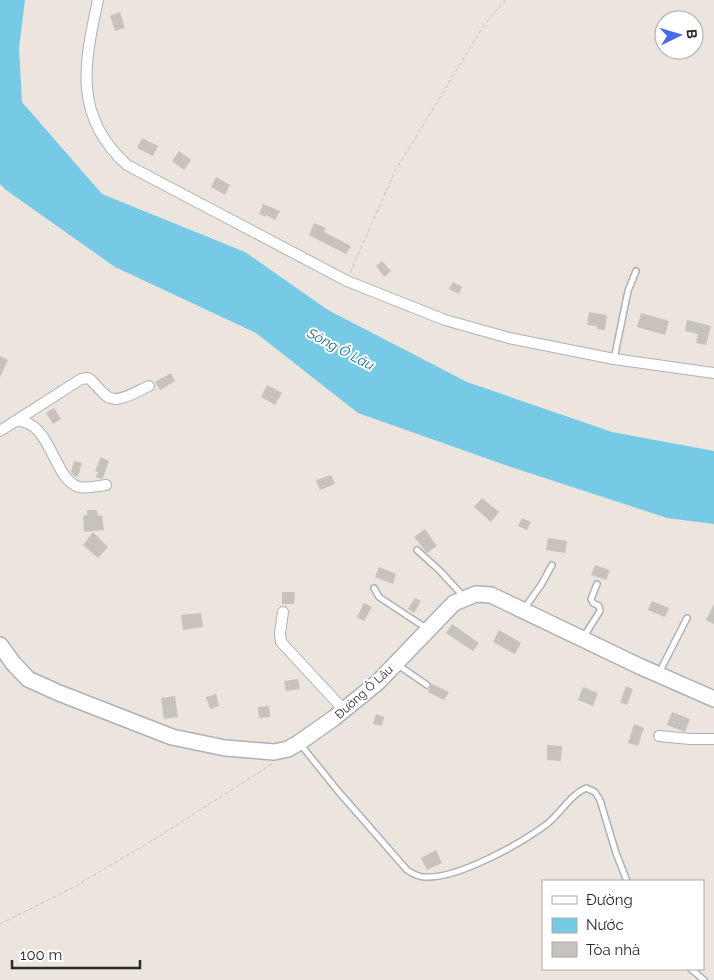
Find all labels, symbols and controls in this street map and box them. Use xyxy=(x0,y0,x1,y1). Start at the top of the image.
north arrow xyxy=(654,10,704,60)
text: B xyxy=(684,28,700,40)
water label: Sông Ô Lâu xyxy=(304,323,378,373)
street label: Đường Ô Lâu xyxy=(332,662,396,722)
legend xyxy=(542,880,704,970)
text: Đường xyxy=(586,891,633,909)
text: Nước xyxy=(586,916,624,934)
scale bar xyxy=(12,938,140,970)
text: Tòa nhà xyxy=(586,941,640,959)
text: 100 m xyxy=(20,946,62,964)

